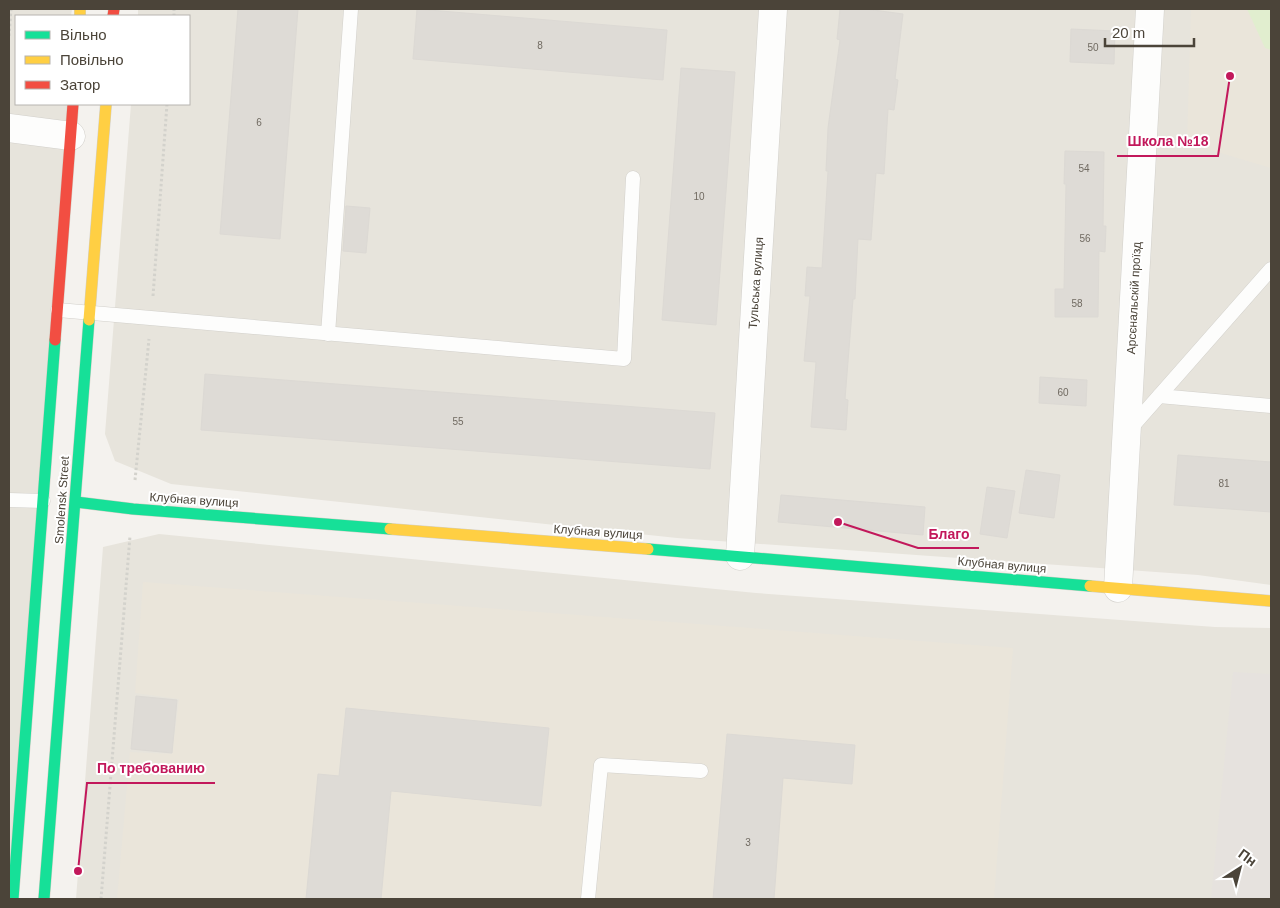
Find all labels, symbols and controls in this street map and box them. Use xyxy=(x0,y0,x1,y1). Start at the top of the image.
legend xyxy=(15,15,190,105)
scale bar xyxy=(1105,15,1194,47)
text: 20 m xyxy=(1112,24,1145,41)
text: Вільно xyxy=(60,26,107,43)
house number: 8 xyxy=(537,40,543,51)
house number: 50 xyxy=(1087,42,1099,53)
text: Повільно xyxy=(60,51,124,68)
text: Затор xyxy=(60,76,100,93)
house number: 6 xyxy=(256,117,262,128)
callout: Школа №18 xyxy=(1117,127,1218,156)
text: Школа №18 xyxy=(1128,133,1209,149)
house number: 54 xyxy=(1078,163,1090,174)
house number: 10 xyxy=(693,191,705,202)
house number: 56 xyxy=(1079,233,1091,244)
street label: Тульська вулиця xyxy=(746,236,766,330)
street label: Арсєнальскій проїзд xyxy=(1124,241,1144,355)
house number: 58 xyxy=(1071,298,1083,309)
house number: 60 xyxy=(1057,387,1069,398)
house number: 55 xyxy=(452,416,464,427)
street label: Smolensk Street xyxy=(52,455,72,544)
house number: 81 xyxy=(1218,478,1230,489)
street label: Клубная вулиця xyxy=(149,490,239,510)
callout: Благо xyxy=(918,519,979,548)
street label: Клубная вулиця xyxy=(553,522,643,542)
text: Благо xyxy=(929,526,969,542)
street label: Клубная вулиця xyxy=(957,554,1047,576)
callout: По требованию xyxy=(87,754,215,783)
text: По требованию xyxy=(97,760,205,776)
house number: 3 xyxy=(745,837,751,848)
north arrow xyxy=(1215,843,1265,893)
text: Пн xyxy=(1235,846,1260,869)

